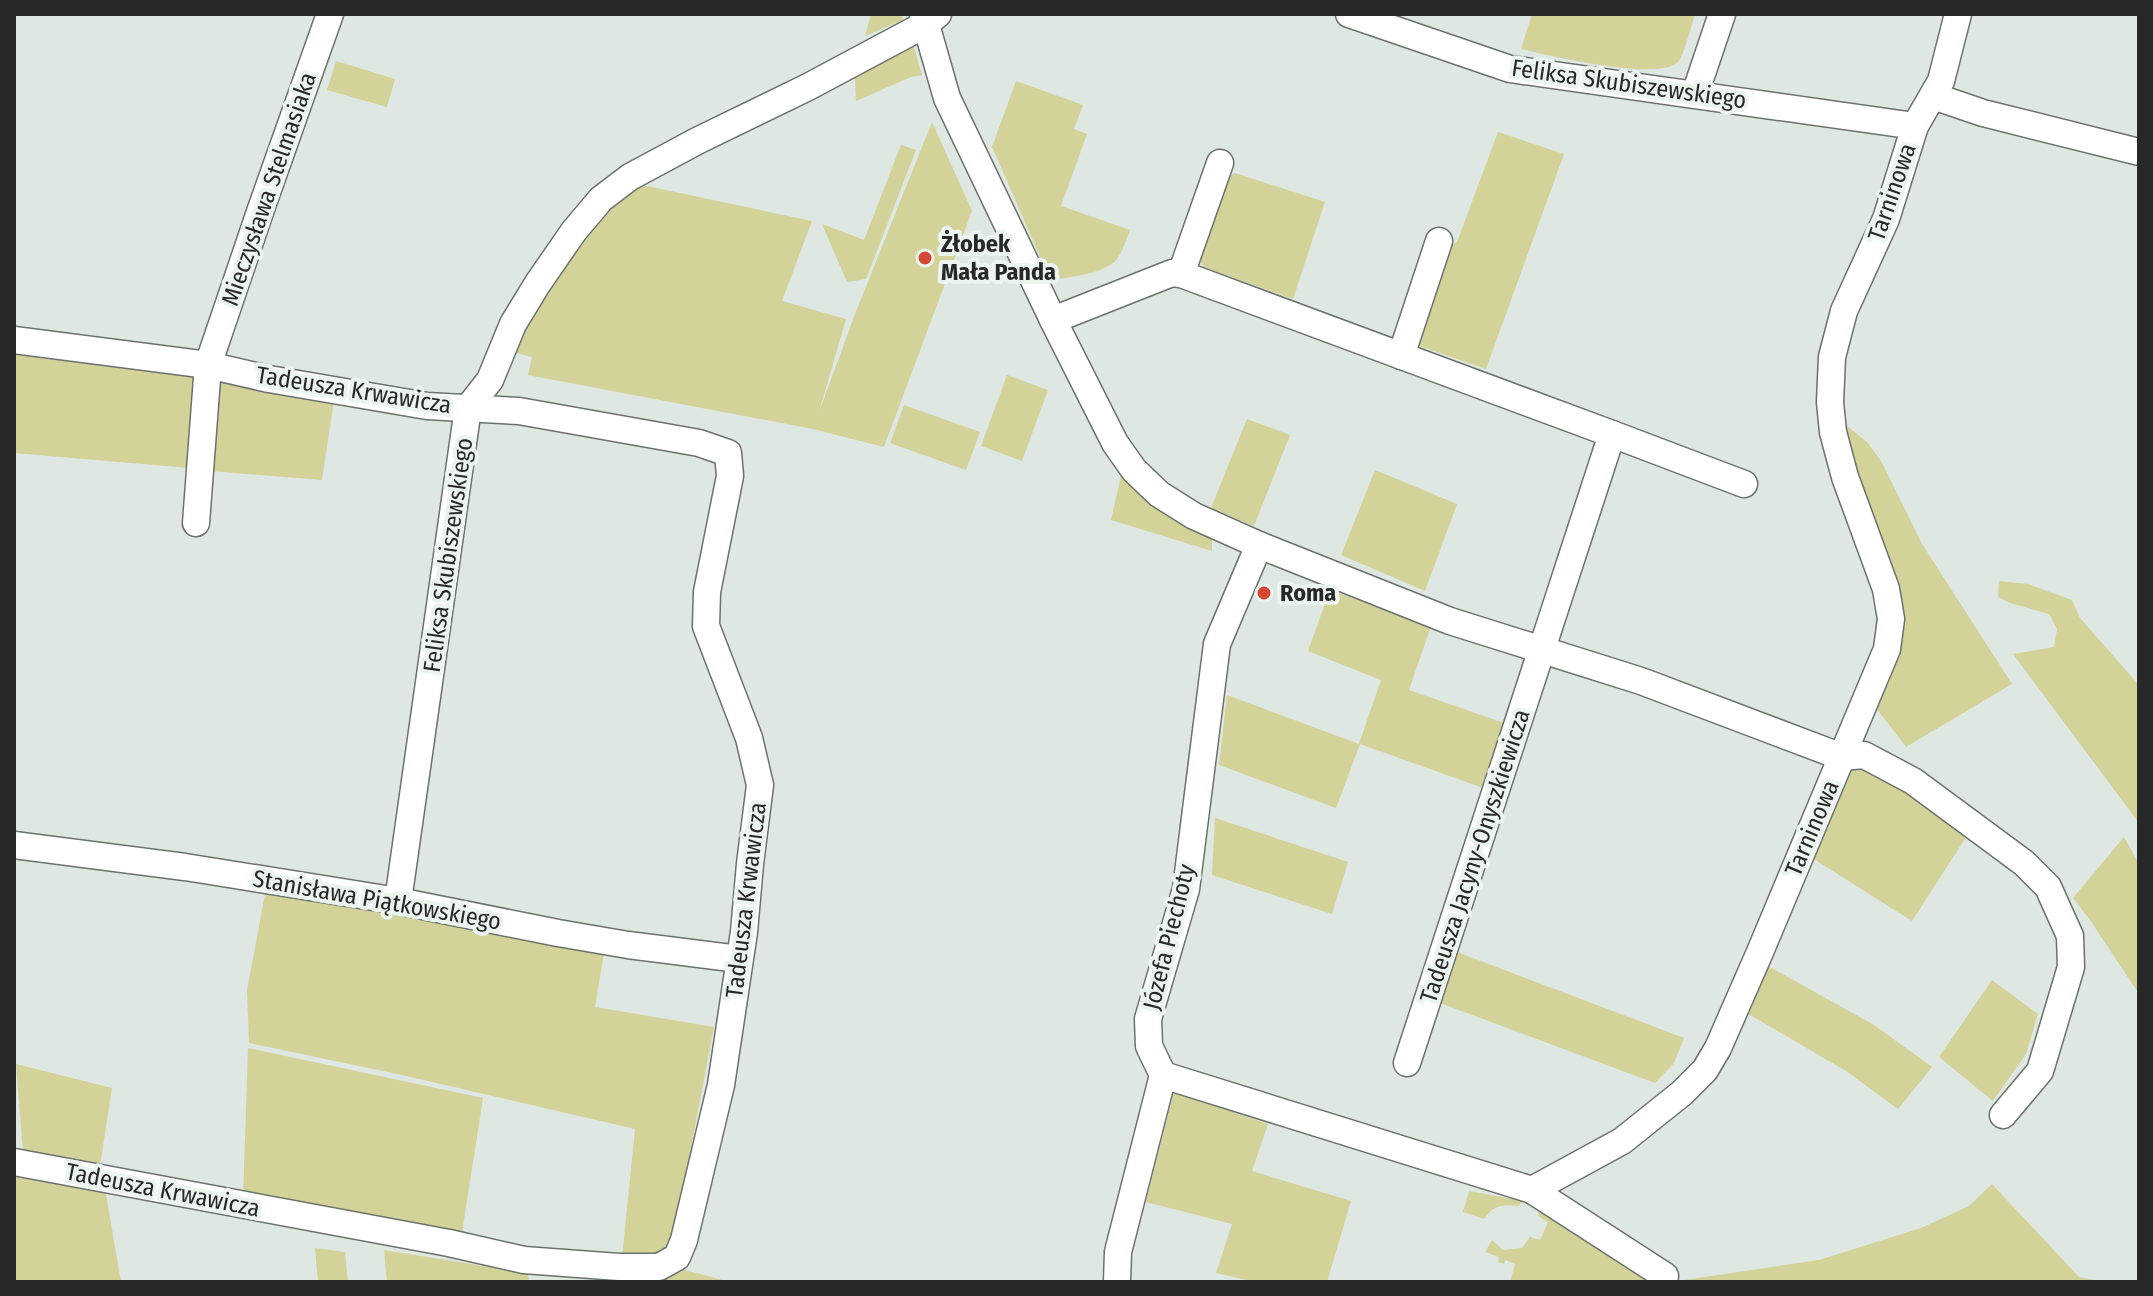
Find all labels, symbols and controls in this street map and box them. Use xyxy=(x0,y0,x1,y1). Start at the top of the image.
street label: Feliksa Skubiszewskiego xyxy=(1510,54,1748,114)
street label: Mieczysława Stelmasiaka xyxy=(216,69,322,309)
street label: Tarninowa xyxy=(1862,140,1922,244)
place label: Żłobek Mała Panda xyxy=(941,229,1056,286)
marker: Żłobek Mała Panda xyxy=(916,249,934,267)
street label: Tadeusza Krwawicza xyxy=(255,361,453,419)
street label: Feliksa Skubiszewskiego xyxy=(418,436,478,674)
place label: Roma xyxy=(1280,579,1336,607)
marker: Roma xyxy=(1255,584,1273,602)
street label: Tadeusza Jacyny-Onyszkiewicza xyxy=(1414,706,1536,1006)
street label: Tarninowa xyxy=(1779,776,1845,880)
street label: Tadeusza Krwawicza xyxy=(720,801,772,999)
street label: Józefa Piechoty xyxy=(1137,861,1201,1013)
street label: Stanisława Piątkowskiego xyxy=(251,864,503,936)
street label: Tadeusza Krwawicza xyxy=(64,1157,262,1223)

